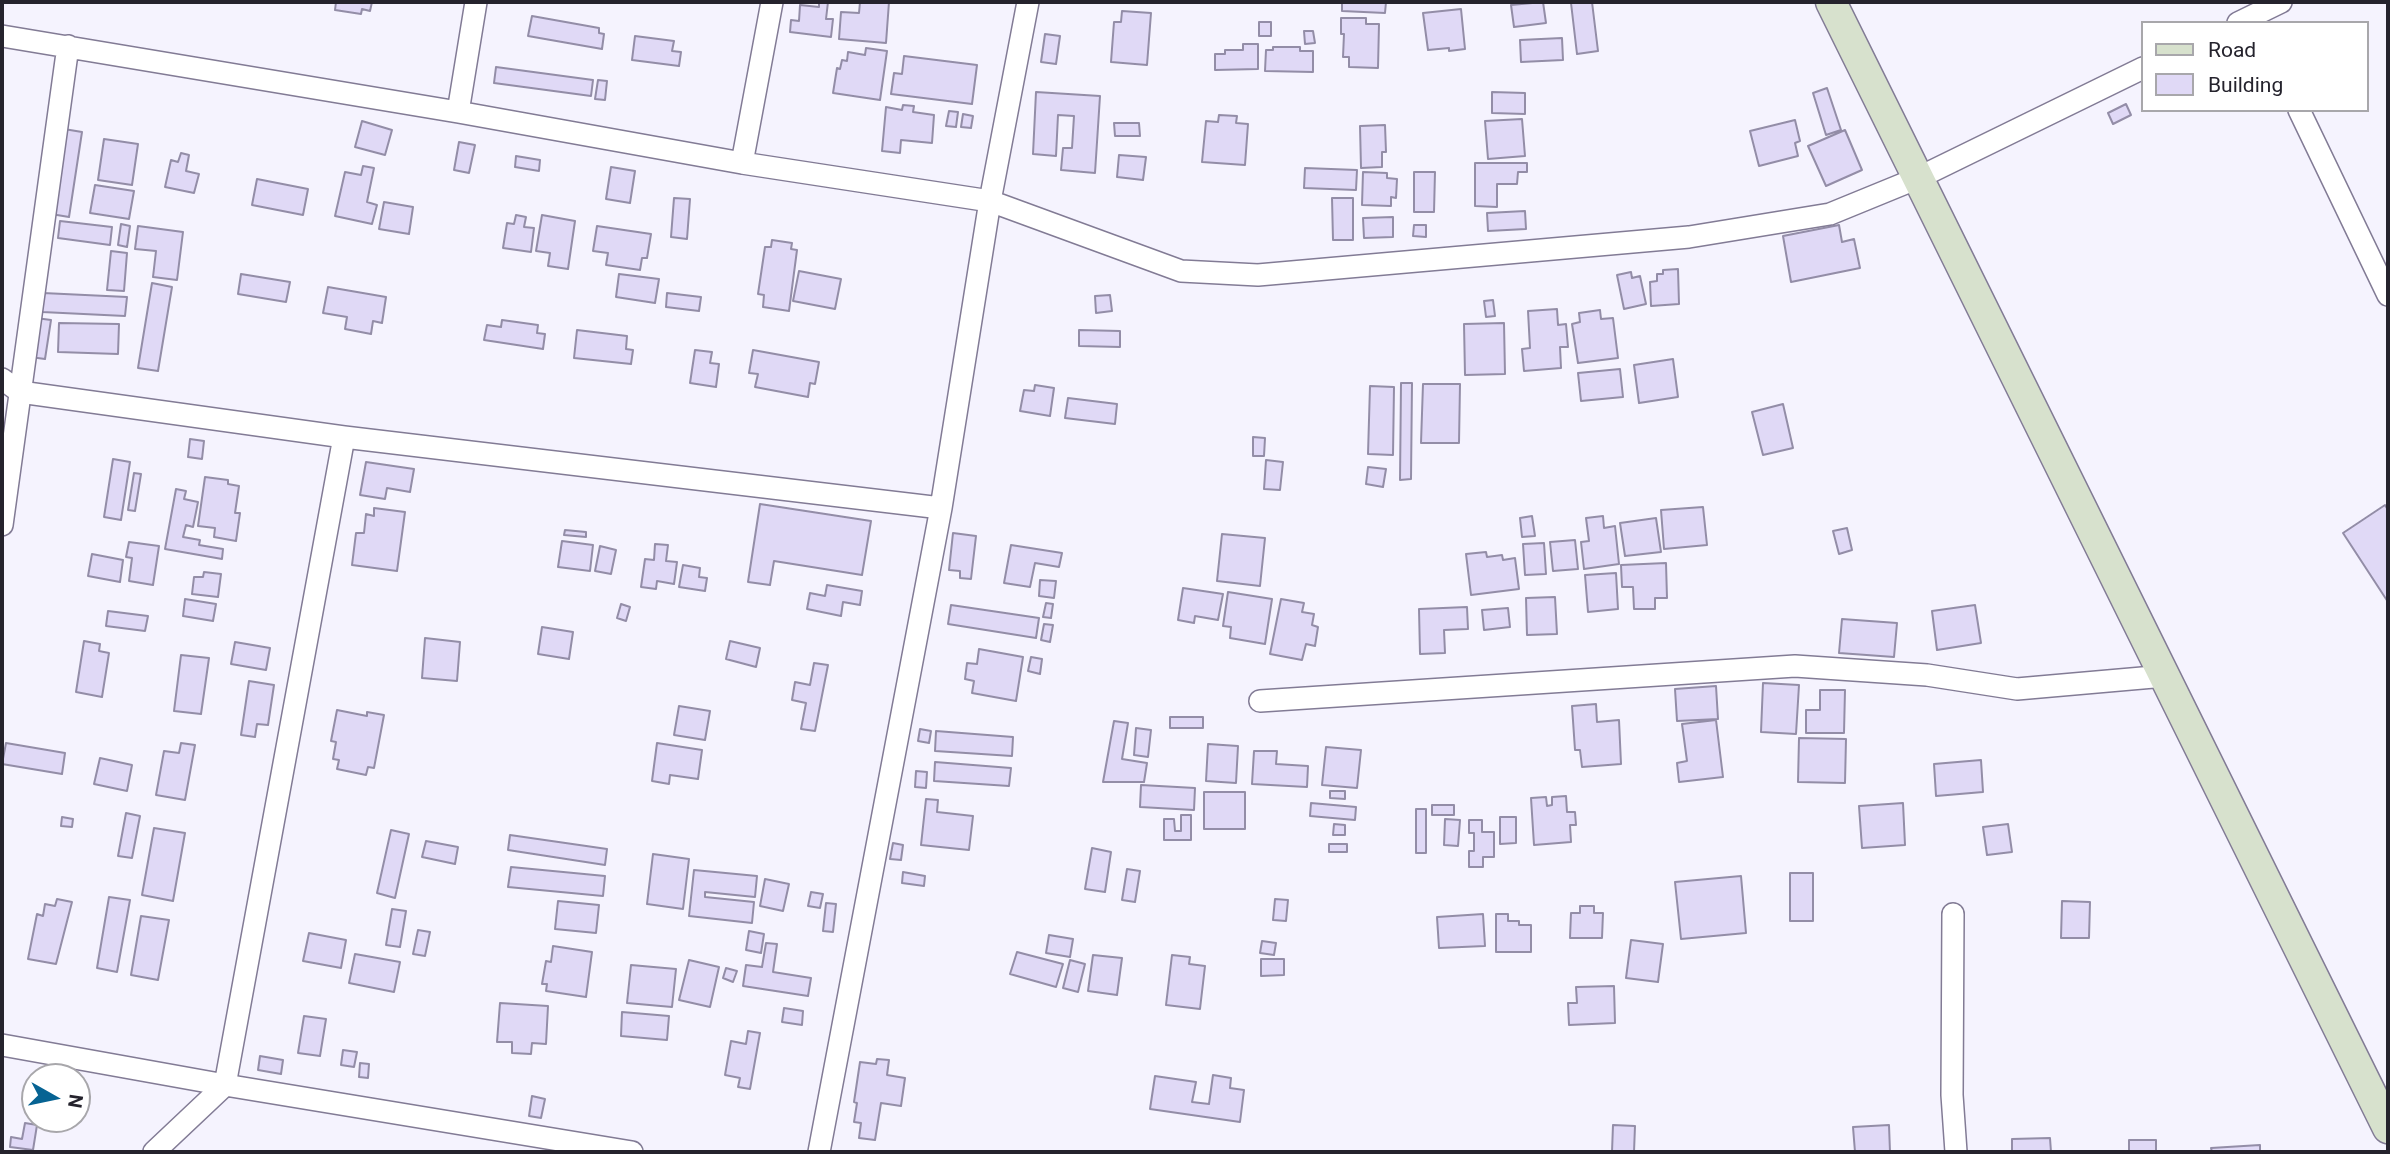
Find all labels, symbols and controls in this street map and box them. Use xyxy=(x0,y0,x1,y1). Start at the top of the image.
legend xyxy=(2142,21,2369,112)
text: Road xyxy=(2208,38,2256,62)
text: Building xyxy=(2208,73,2283,97)
north arrow xyxy=(21,1063,91,1133)
text: N xyxy=(63,1093,88,1109)

